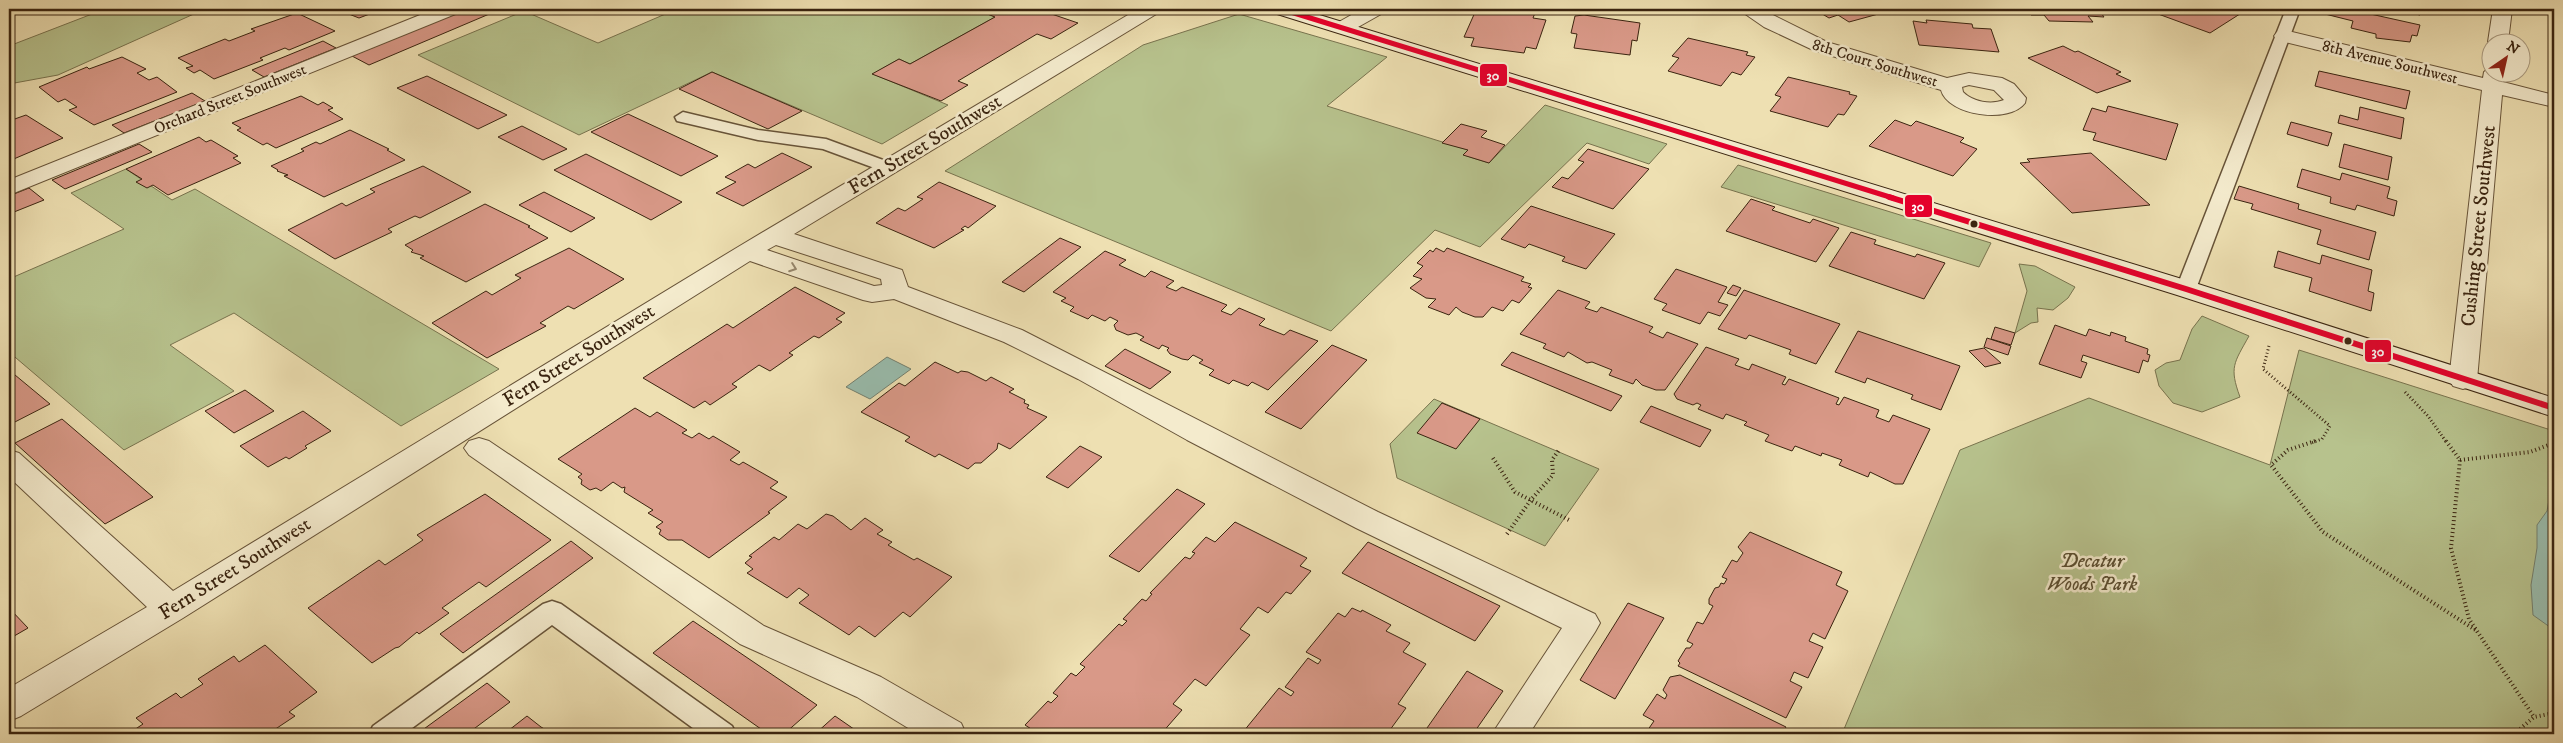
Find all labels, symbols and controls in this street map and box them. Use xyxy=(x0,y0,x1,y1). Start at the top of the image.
north arrow xyxy=(2480,32,2530,82)
street label: 8th Court Southwest xyxy=(1810,34,1940,92)
street label: 8th Avenue Southwest xyxy=(2320,35,2460,89)
text: N xyxy=(2503,37,2523,59)
street label: Orchard Street Southwest xyxy=(151,59,309,139)
line badge: 30 xyxy=(1479,63,1508,87)
text: 30 xyxy=(1487,67,1500,85)
street label: Fern Street Southwest xyxy=(844,89,1006,201)
street label: Cushing Street Southwest xyxy=(2456,124,2502,328)
line badge: 30 xyxy=(1904,194,1933,218)
text: 30 xyxy=(1912,198,1925,216)
unlabelled marker xyxy=(1969,219,1979,229)
one-way arrow xyxy=(788,262,797,272)
street label: Fern Street Southwest xyxy=(498,299,660,413)
unlabelled marker xyxy=(2343,336,2353,346)
line badge: 30 xyxy=(2364,339,2392,363)
text: 30 xyxy=(2372,343,2385,361)
street label: Fern Street Southwest xyxy=(154,512,316,626)
park label: Decatur Woods Park xyxy=(2047,549,2138,597)

